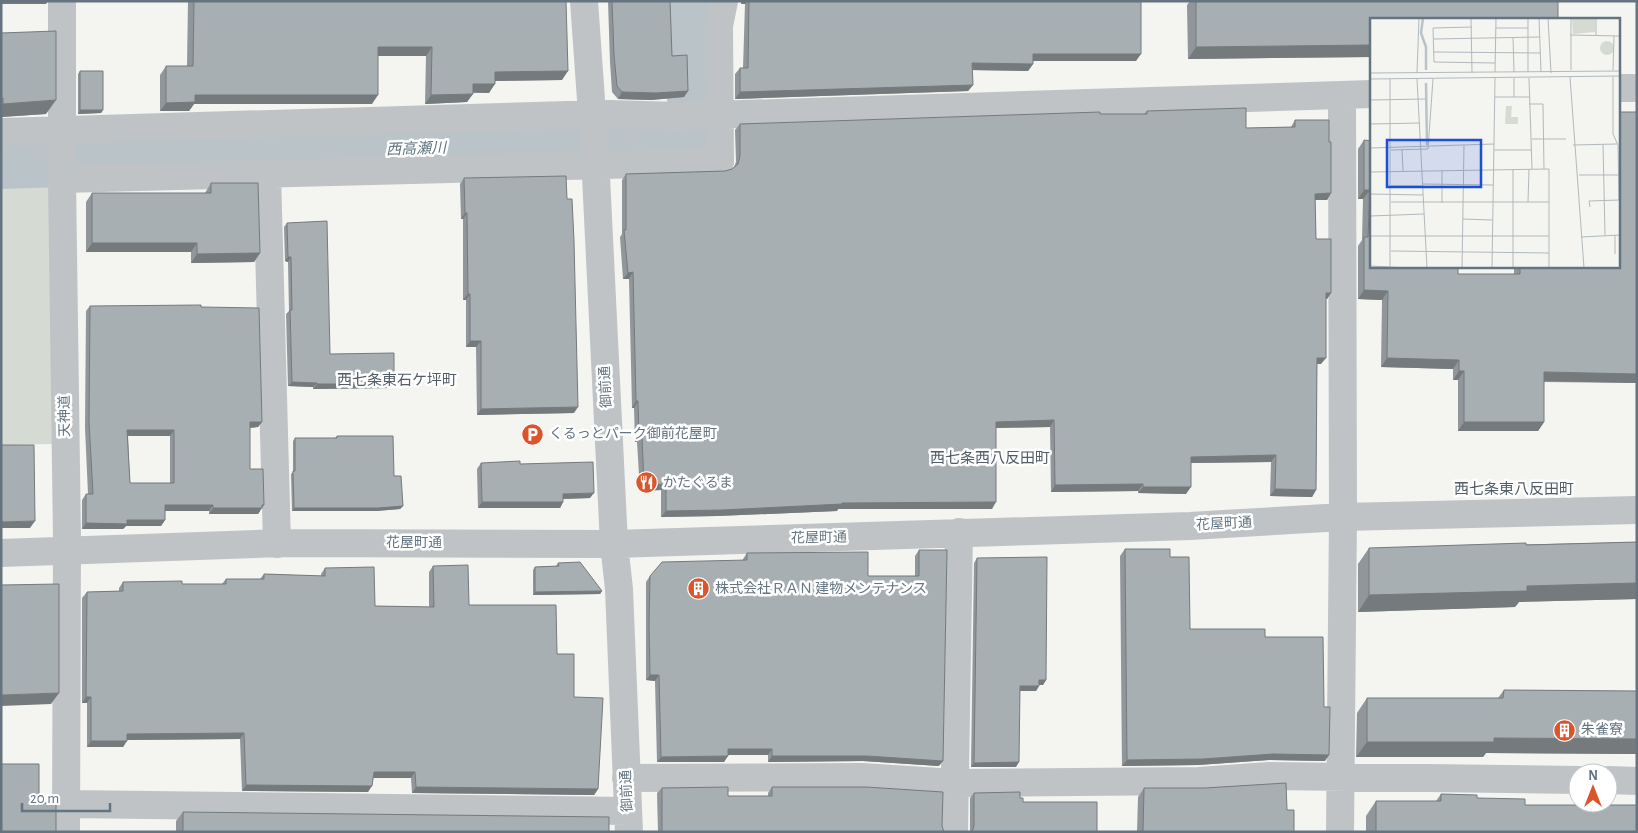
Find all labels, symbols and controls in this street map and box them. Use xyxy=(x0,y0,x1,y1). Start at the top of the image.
inset map xyxy=(1370,18,1620,268)
water label: 西高瀬川 xyxy=(386,139,448,158)
street label: 御前通 xyxy=(596,366,614,408)
district label: 西七条東石ケ坪町 xyxy=(337,372,457,388)
street label: 天神道 xyxy=(57,395,72,437)
parking icon: くるっとパーク御前花屋町 xyxy=(521,422,545,446)
place label: くるっとパーク御前花屋町 xyxy=(549,425,717,441)
district label: 西七条西八反田町 xyxy=(930,450,1050,466)
restaurant icon: かたぐるま xyxy=(635,471,659,495)
place label: かたぐるま xyxy=(663,475,733,490)
district label: 西七条東八反田町 xyxy=(1454,481,1574,497)
street label: 花屋町通 xyxy=(1196,515,1252,532)
street label: 花屋町通 xyxy=(791,530,847,545)
street label: 花屋町通 xyxy=(386,535,442,550)
building icon: 株式会社ＲＡＮ 建物メンテナンス xyxy=(687,577,711,601)
place label: 株式会社ＲＡＮ 建物メンテナンス xyxy=(715,580,927,596)
building icon: 朱雀寮 xyxy=(1553,718,1577,742)
place label: 朱雀寮 xyxy=(1581,722,1623,737)
north arrow xyxy=(1568,763,1618,813)
text: N xyxy=(1588,769,1598,783)
street label: 御前通 xyxy=(617,770,635,812)
scale bar xyxy=(22,780,110,812)
text: 20 m xyxy=(30,791,59,806)

